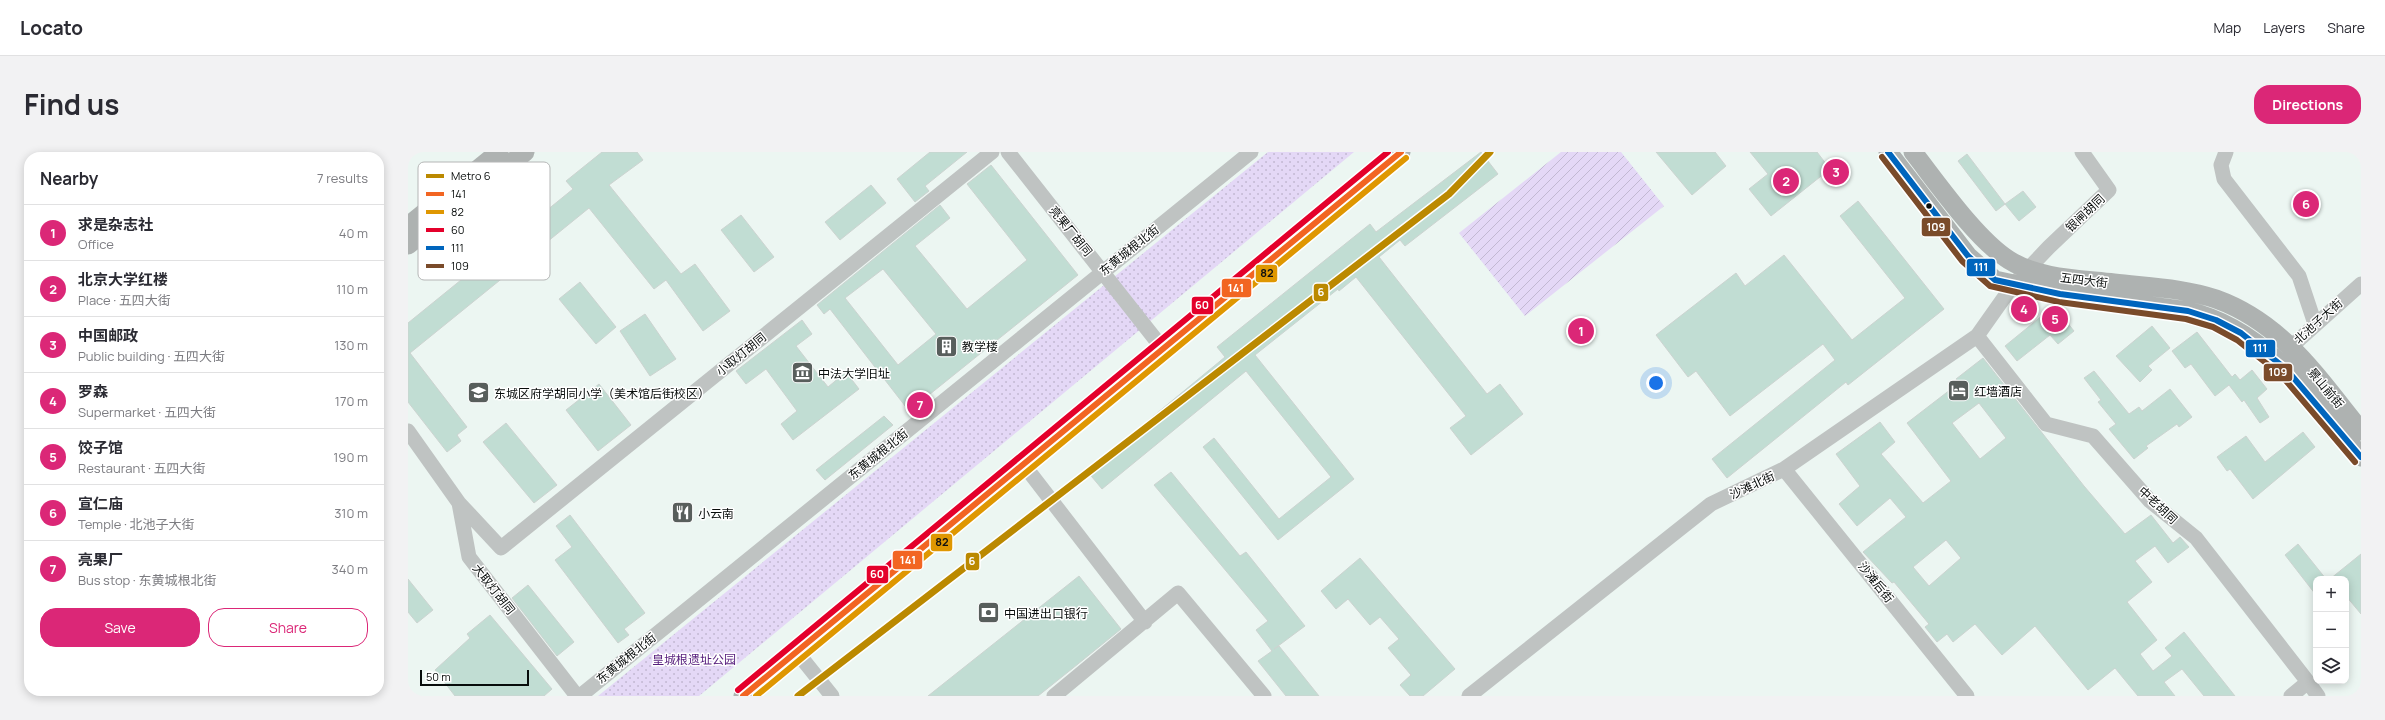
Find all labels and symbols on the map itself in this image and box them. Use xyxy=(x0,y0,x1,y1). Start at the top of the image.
pin: 3 xyxy=(1823,157,1849,187)
legend xyxy=(418,162,550,280)
pin: 2 xyxy=(1773,166,1799,196)
text: Metro 6 xyxy=(451,168,491,183)
text: 141 xyxy=(451,186,466,201)
pin: 6 xyxy=(2293,189,2319,219)
street label: 银闸胡同 xyxy=(2062,190,2108,236)
unlabelled marker xyxy=(1924,201,1934,211)
street label: 亮果厂胡同 xyxy=(1046,202,1096,260)
text: 82 xyxy=(451,204,464,219)
line badge: 109 xyxy=(1921,217,1951,237)
text: 109 xyxy=(1927,219,1946,234)
street label: 东黄城根北街 xyxy=(1096,221,1162,279)
text: 60 xyxy=(451,222,465,237)
text: 111 xyxy=(451,240,464,255)
text: 109 xyxy=(451,258,469,273)
line badge: 111 xyxy=(1966,258,1996,277)
text: 111 xyxy=(1974,259,1988,274)
line badge: 82 xyxy=(1255,264,1278,283)
text: 82 xyxy=(1260,265,1274,280)
street label: 五四大街 xyxy=(2059,269,2109,291)
line badge: 141 xyxy=(1221,278,1252,298)
text: 141 xyxy=(1228,280,1244,295)
line badge: 6 xyxy=(1313,283,1329,302)
text: 6 xyxy=(1318,284,1325,299)
pin: 4 xyxy=(2011,294,2037,324)
street label: 北池子大街 xyxy=(2290,295,2346,347)
line badge: 60 xyxy=(1191,296,1214,315)
text: 60 xyxy=(1195,297,1209,312)
pin: 5 xyxy=(2042,304,2068,334)
pin: 1 xyxy=(1568,316,1594,346)
street label: 小取灯胡同 xyxy=(712,329,770,379)
building icon: 教学楼 xyxy=(934,333,960,359)
place label: 教学楼 xyxy=(962,338,998,355)
line badge: 111 xyxy=(2245,339,2276,358)
text: 111 xyxy=(2253,340,2267,355)
museum icon: 中法大学旧址 xyxy=(790,360,816,386)
line badge: 109 xyxy=(2263,363,2293,382)
text: 109 xyxy=(2269,364,2288,379)
street label: 景山前街 xyxy=(2304,364,2348,412)
place label: 中法大学旧址 xyxy=(818,365,890,382)
your location xyxy=(1646,373,1666,393)
hotel icon: 红墙酒店 xyxy=(1946,378,1972,404)
school or university icon: 东城区府学胡同小学（美术馆后街校区） xyxy=(466,380,492,406)
place label: 红墙酒店 xyxy=(1974,383,2022,400)
place label: 东城区府学胡同小学（美术馆后街校区） xyxy=(494,385,710,402)
pin: 7 xyxy=(907,390,933,420)
street label: 东黄城根北街 xyxy=(845,425,911,483)
street label: 沙滩北街 xyxy=(1727,467,1777,503)
street label: 中老胡同 xyxy=(2135,482,2181,528)
restaurant icon: 小云南 xyxy=(670,500,696,526)
place label: 小云南 xyxy=(698,505,734,522)
line badge: 82 xyxy=(930,533,953,552)
text: 82 xyxy=(935,534,949,549)
line badge: 141 xyxy=(892,550,923,570)
text: 141 xyxy=(900,552,916,567)
line badge: 6 xyxy=(965,552,980,571)
text: 6 xyxy=(969,553,976,568)
street label: 沙滩后街 xyxy=(1854,558,1898,606)
street label: 大取灯胡同 xyxy=(469,560,519,618)
line badge: 60 xyxy=(866,565,889,584)
text: 60 xyxy=(870,566,884,581)
bank icon: 中国进出口银行 xyxy=(976,600,1002,626)
place label: 中国进出口银行 xyxy=(1004,605,1088,622)
street label: 东黄城根北街 xyxy=(593,629,659,687)
park label: 皇城根遗址公园 xyxy=(652,651,736,668)
scale bar xyxy=(420,668,529,687)

